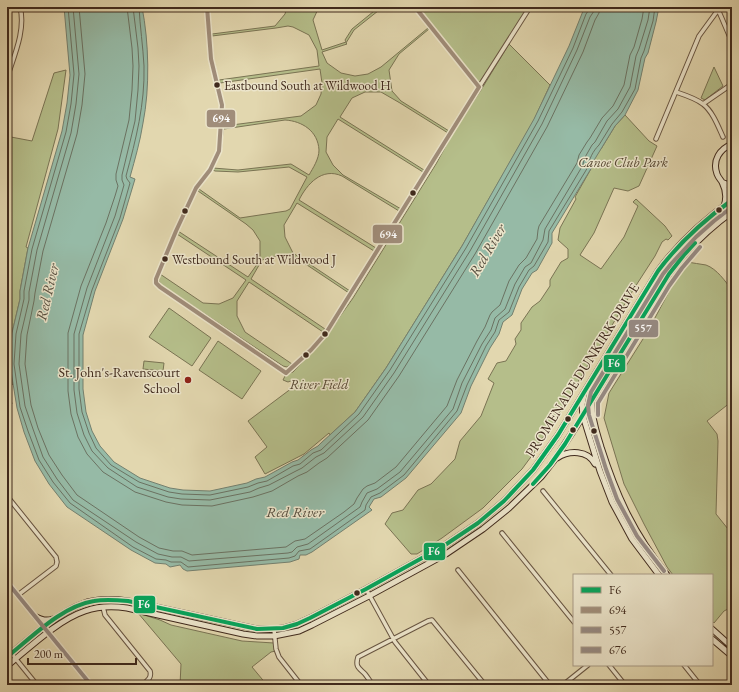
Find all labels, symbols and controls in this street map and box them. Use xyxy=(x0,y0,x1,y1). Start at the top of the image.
place label: Eastbound South at Wildwood H xyxy=(224,77,391,94)
marker: Eastbound South at Wildwood H xyxy=(212,80,222,90)
line badge: 694 xyxy=(206,109,236,128)
text: 694 xyxy=(212,111,230,125)
park label: Canoe Club Park xyxy=(578,153,669,171)
unlabelled marker xyxy=(408,188,418,198)
unlabelled marker xyxy=(714,205,724,215)
unlabelled marker xyxy=(180,206,190,216)
water label: Red River xyxy=(464,219,510,280)
line badge: 694 xyxy=(372,224,403,244)
text: 694 xyxy=(379,227,397,241)
place label: Westbound South at Wildwood J xyxy=(172,251,336,268)
marker: Westbound South at Wildwood J xyxy=(160,254,170,264)
water label: Red River xyxy=(31,260,63,322)
street label: PROMENADE DUNKIRK DRIVE xyxy=(521,279,643,460)
line badge: 557 xyxy=(628,319,659,338)
text: 557 xyxy=(634,321,652,335)
unlabelled marker xyxy=(320,329,330,339)
unlabelled marker xyxy=(301,350,311,360)
line badge: F6 xyxy=(603,354,626,373)
text: F6 xyxy=(608,356,620,370)
place label: St. John's-Ravenscourt School xyxy=(59,363,181,397)
marker: St. John's-Ravenscourt School xyxy=(183,375,193,385)
park label: River Field xyxy=(290,375,349,393)
unlabelled marker xyxy=(563,414,573,424)
unlabelled marker xyxy=(568,425,578,435)
unlabelled marker xyxy=(589,426,599,436)
water label: Red River xyxy=(266,502,325,521)
line badge: F6 xyxy=(423,542,446,561)
text: F6 xyxy=(428,544,440,558)
legend xyxy=(573,574,713,666)
text: F6 xyxy=(609,582,621,598)
unlabelled marker xyxy=(352,588,362,598)
line badge: F6 xyxy=(133,595,156,614)
text: F6 xyxy=(138,597,150,611)
text: 694 xyxy=(609,602,627,618)
text: 557 xyxy=(609,622,627,638)
scale bar xyxy=(28,640,136,666)
text: 676 xyxy=(609,642,627,658)
text: 200 m xyxy=(34,646,64,662)

